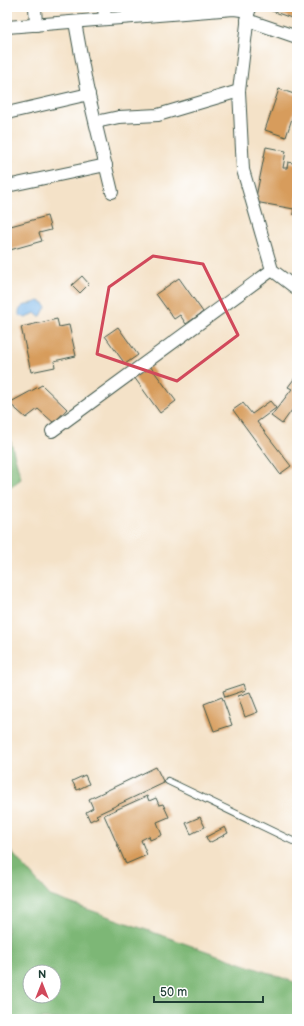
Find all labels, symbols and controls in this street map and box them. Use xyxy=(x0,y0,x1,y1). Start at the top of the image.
north arrow xyxy=(22,964,62,1004)
text: N xyxy=(38,968,46,981)
scale bar xyxy=(154,978,263,1004)
text: 50 m xyxy=(160,985,187,1000)

